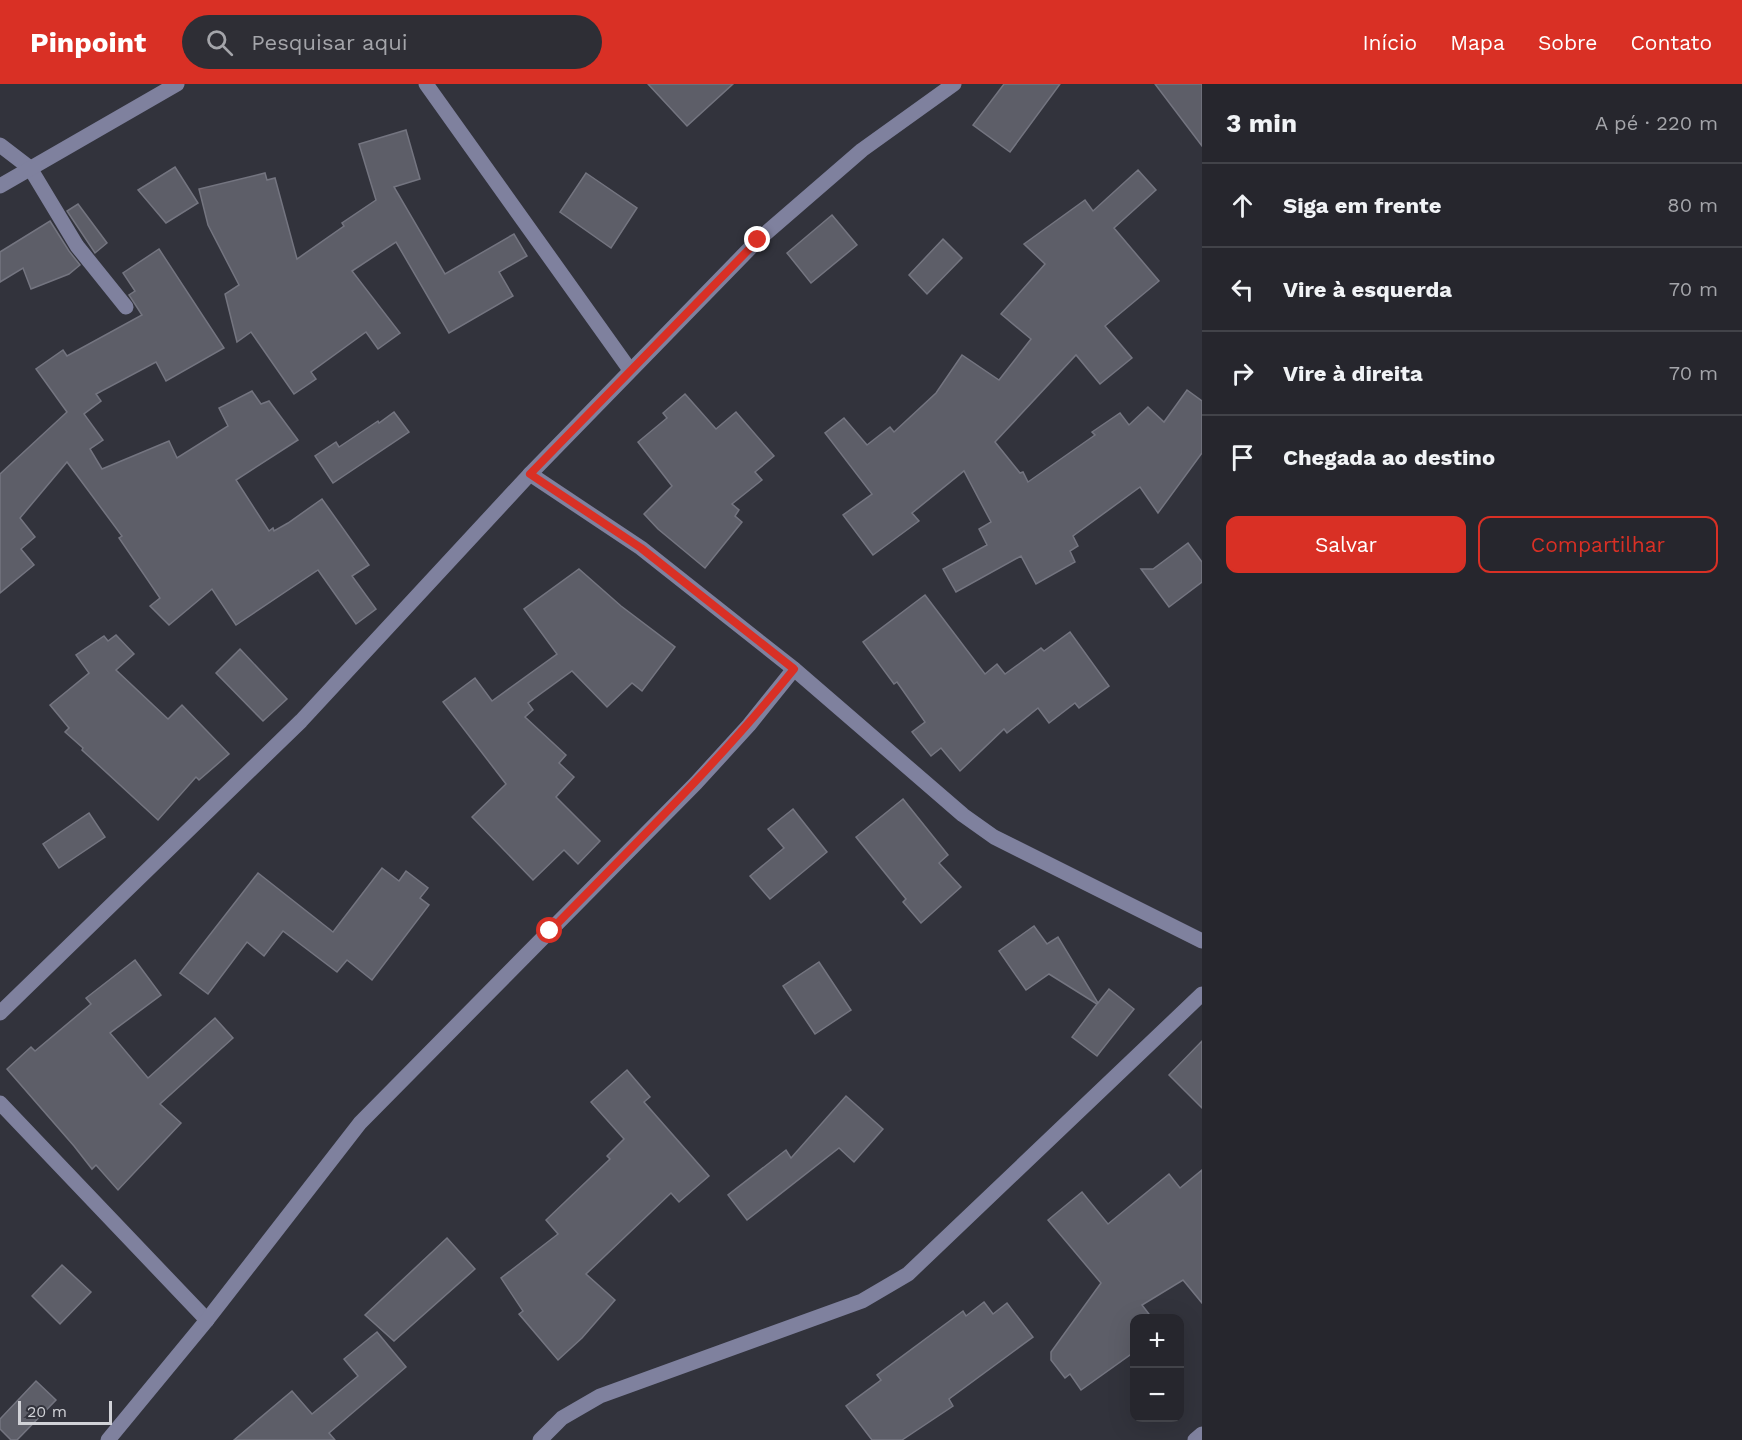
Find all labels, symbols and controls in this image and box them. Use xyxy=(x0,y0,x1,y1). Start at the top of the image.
search box xyxy=(182,15,602,69)
text: Pinpoint xyxy=(30,26,146,59)
icon: search xyxy=(203,26,236,59)
text: Pesquisar aqui xyxy=(251,30,408,55)
text: Início xyxy=(1362,30,1417,55)
text: Mapa xyxy=(1450,30,1505,55)
text: Sobre xyxy=(1538,30,1597,55)
text: Contato xyxy=(1630,30,1712,55)
text: 3 min xyxy=(1226,108,1297,138)
text: A pé · 220 m xyxy=(1595,111,1718,135)
icon: ahead xyxy=(1226,189,1259,222)
text: Siga em frente xyxy=(1283,193,1441,218)
text: 80 m xyxy=(1667,193,1718,217)
route end xyxy=(744,226,770,252)
icon: left xyxy=(1226,273,1259,306)
text: Vire à esquerda xyxy=(1283,277,1452,302)
text: 70 m xyxy=(1669,277,1718,301)
icon: right xyxy=(1226,357,1259,390)
text: Vire à direita xyxy=(1283,361,1423,386)
text: 70 m xyxy=(1669,361,1718,385)
icon: arrive xyxy=(1226,441,1259,474)
text: Chegada ao destino xyxy=(1283,445,1495,470)
button: Salvar xyxy=(1226,516,1466,573)
button: Compartilhar xyxy=(1478,516,1718,573)
route start xyxy=(536,917,562,943)
map controls xyxy=(1130,1314,1184,1422)
button: + xyxy=(1130,1314,1184,1368)
button: − xyxy=(1130,1368,1184,1422)
scale bar xyxy=(18,1398,112,1426)
text: 20 m xyxy=(27,1402,67,1421)

